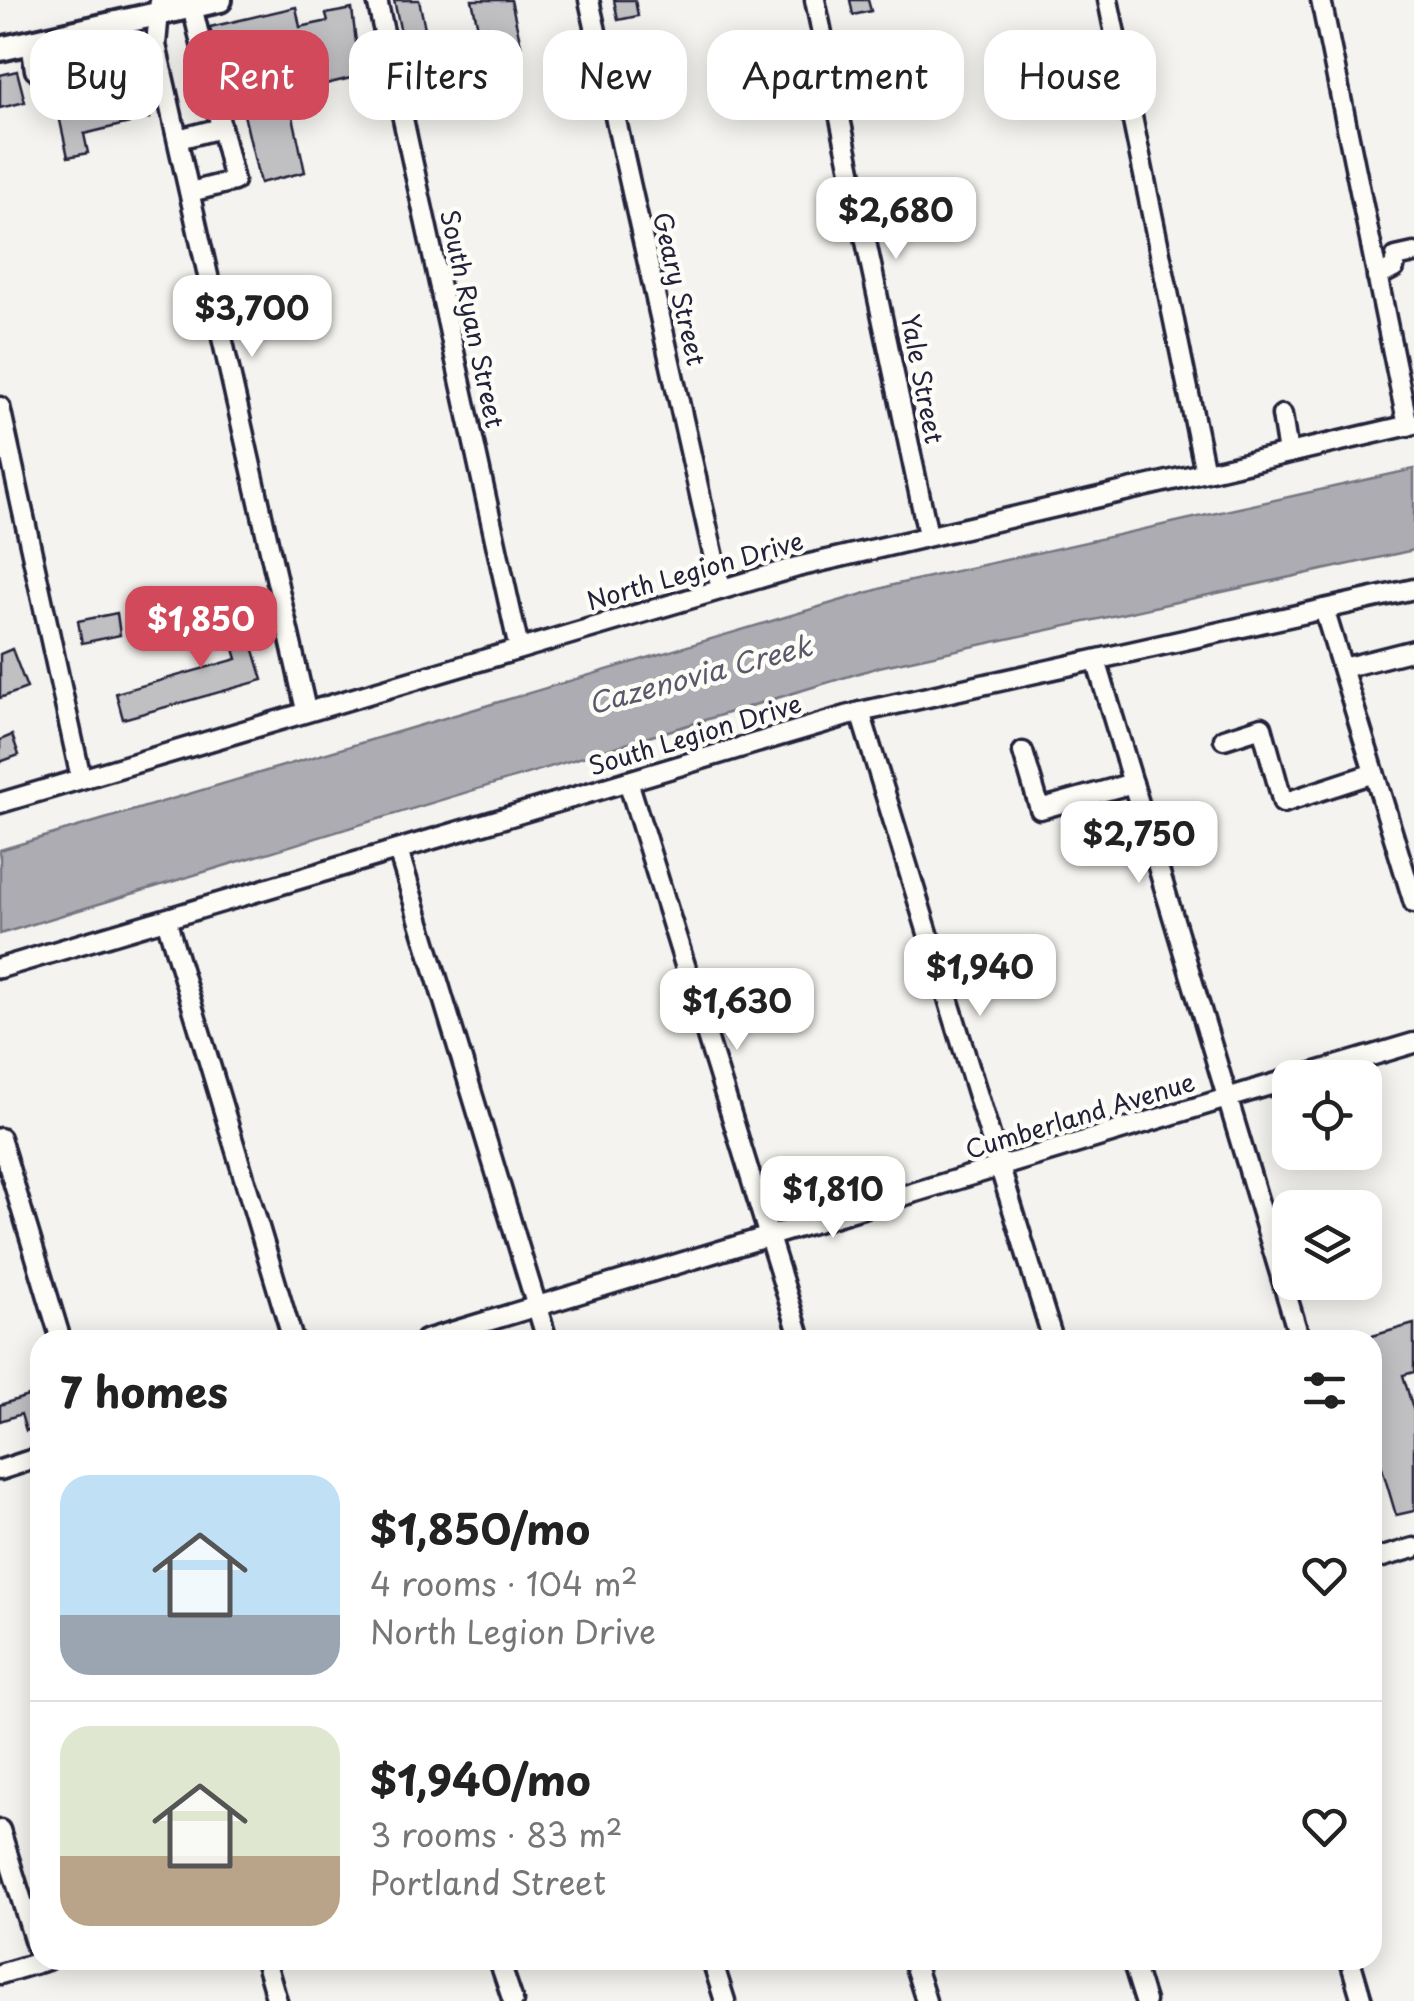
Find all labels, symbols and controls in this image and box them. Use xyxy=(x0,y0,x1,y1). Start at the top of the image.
chip: Buy xyxy=(30,30,163,120)
chip: Rent xyxy=(183,30,329,120)
chip: Filters xyxy=(349,30,523,120)
chip: New xyxy=(543,30,687,120)
chip: Apartment xyxy=(707,30,964,120)
chip: House xyxy=(984,30,1156,120)
pin: $2,680 xyxy=(815,177,977,262)
text: $2,680 xyxy=(838,185,954,233)
street label: South Ryan Street xyxy=(431,206,515,431)
street label: Geary Street xyxy=(644,208,716,369)
pin: $3,700 xyxy=(171,275,333,360)
text: $3,700 xyxy=(195,283,309,331)
street label: Yale Street xyxy=(892,311,954,447)
street label: North Legion Drive xyxy=(582,521,807,619)
pin: $1,850 xyxy=(120,586,282,671)
text: $1,850 xyxy=(147,594,255,642)
water label: Cazenovia Creek xyxy=(583,623,818,724)
street label: South Legion Drive xyxy=(584,684,806,784)
pin: $2,750 xyxy=(1058,801,1220,886)
text: $2,750 xyxy=(1083,809,1195,857)
pin: $1,940 xyxy=(899,934,1061,1019)
text: $1,940 xyxy=(926,942,1034,990)
pin: $1,630 xyxy=(656,968,818,1053)
text: $1,630 xyxy=(682,976,792,1024)
map controls xyxy=(1272,1060,1382,1300)
button: locate xyxy=(1272,1060,1382,1170)
street label: Cumberland Avenue xyxy=(960,1062,1199,1168)
pin: $1,810 xyxy=(752,1156,914,1241)
text: $1,810 xyxy=(782,1164,884,1212)
button: layers xyxy=(1272,1190,1382,1300)
text: 7 homes xyxy=(60,1359,228,1422)
icon: filters xyxy=(1297,1363,1352,1418)
text: $1,850/mo xyxy=(370,1496,590,1559)
icon: home xyxy=(140,1515,260,1635)
icon: heart xyxy=(1297,1548,1352,1603)
text: 4 rooms · 104 m² xyxy=(370,1559,638,1607)
text: North Legion Drive xyxy=(370,1607,656,1655)
text: $1,940/mo xyxy=(370,1747,591,1810)
icon: home xyxy=(140,1766,260,1886)
icon: heart xyxy=(1297,1799,1352,1854)
text: 3 rooms · 83 m² xyxy=(370,1810,623,1858)
text: Portland Street xyxy=(370,1858,606,1906)

